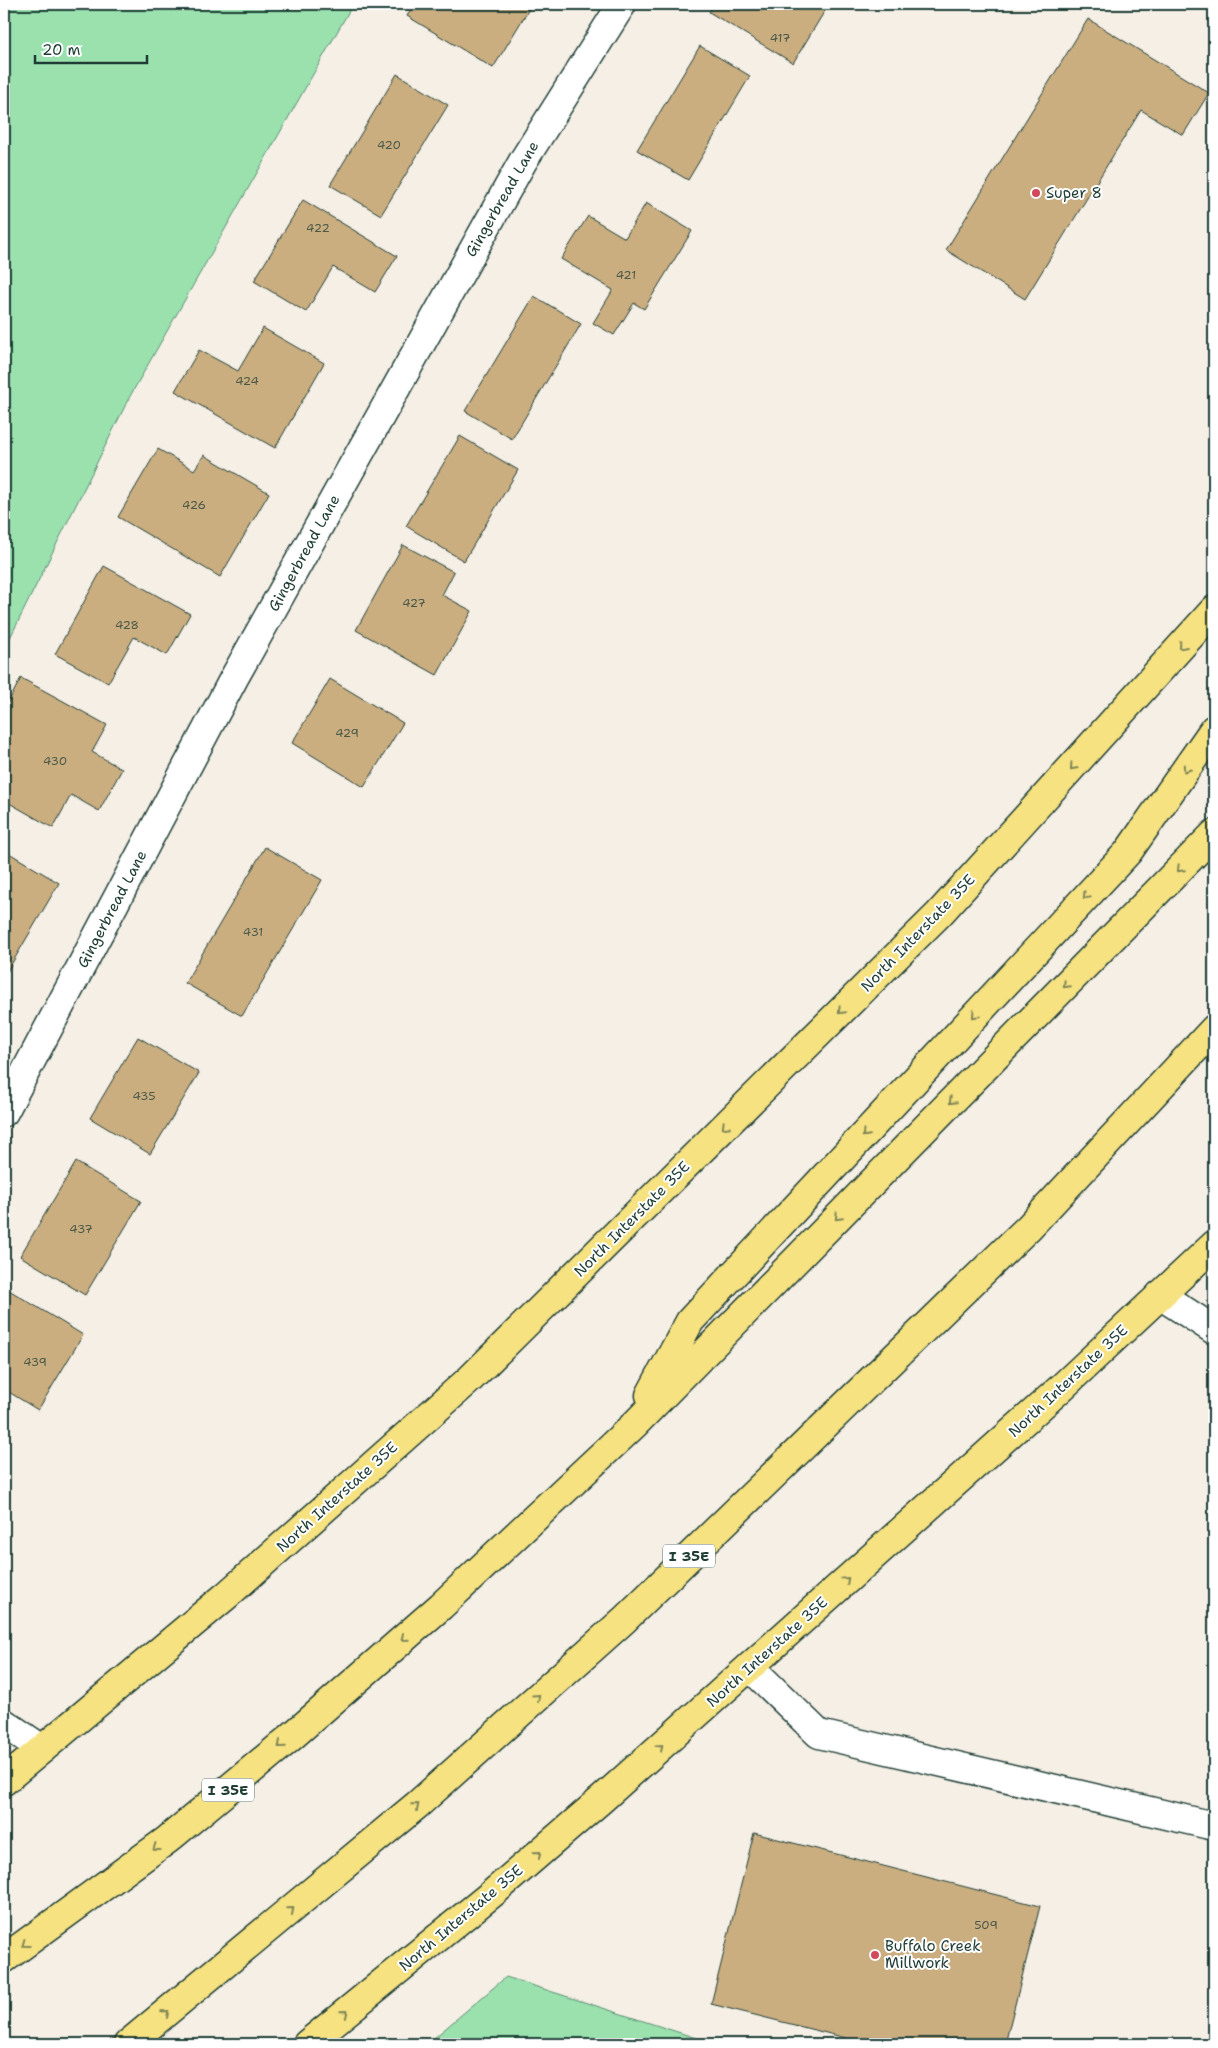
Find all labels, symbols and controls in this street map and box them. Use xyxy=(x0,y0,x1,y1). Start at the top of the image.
house number: 417 xyxy=(770,30,790,46)
scale bar xyxy=(35,32,148,64)
text: 20 m xyxy=(42,40,81,60)
house number: 420 xyxy=(377,137,401,153)
street label: Gingerbread Lane xyxy=(461,137,543,261)
place label: Super 8 xyxy=(1046,183,1102,203)
marker: Super 8 xyxy=(1030,187,1042,199)
house number: 422 xyxy=(306,220,330,236)
house number: 421 xyxy=(616,267,636,283)
house number: 424 xyxy=(235,373,259,389)
street label: Gingerbread Lane xyxy=(264,491,344,615)
house number: 426 xyxy=(182,497,206,513)
house number: 427 xyxy=(402,595,426,611)
house number: 428 xyxy=(115,617,139,633)
one-way arrow xyxy=(1179,641,1188,650)
house number: 429 xyxy=(335,725,359,741)
house number: 430 xyxy=(43,753,67,769)
one-way arrow xyxy=(1070,761,1079,770)
one-way arrow xyxy=(1183,763,1192,773)
street label: Gingerbread Lane xyxy=(73,847,151,971)
one-way arrow xyxy=(1177,863,1186,872)
street label: North Interstate 35E xyxy=(857,870,979,996)
one-way arrow xyxy=(1083,891,1092,900)
house number: 431 xyxy=(243,924,263,940)
one-way arrow xyxy=(1063,979,1072,988)
one-way arrow xyxy=(838,1006,847,1015)
one-way arrow xyxy=(972,1010,981,1019)
house number: 435 xyxy=(133,1088,155,1104)
one-way arrow xyxy=(949,1095,958,1104)
one-way arrow xyxy=(722,1120,731,1129)
one-way arrow xyxy=(862,1129,871,1138)
street label: North Interstate 35E xyxy=(570,1157,694,1281)
one-way arrow xyxy=(835,1211,844,1220)
house number: 437 xyxy=(69,1221,93,1237)
street label: North Interstate 35E xyxy=(1004,1320,1132,1442)
house number: 439 xyxy=(23,1354,47,1370)
street label: North Interstate 35E xyxy=(272,1437,402,1557)
road number: I 35E xyxy=(663,1544,715,1568)
one-way arrow xyxy=(841,1577,850,1586)
street label: North Interstate 35E xyxy=(702,1592,832,1712)
one-way arrow xyxy=(401,1633,410,1641)
one-way arrow xyxy=(532,1694,541,1703)
one-way arrow xyxy=(278,1739,287,1748)
one-way arrow xyxy=(655,1744,664,1753)
road number: I 35E xyxy=(202,1778,254,1802)
one-way arrow xyxy=(410,1802,419,1811)
one-way arrow xyxy=(152,1842,162,1851)
one-way arrow xyxy=(532,1851,541,1860)
street label: North Interstate 35E xyxy=(395,1860,527,1976)
one-way arrow xyxy=(285,1907,294,1915)
house number: 509 xyxy=(974,1917,998,1933)
place label: Buffalo Creek Millwork xyxy=(885,1936,981,1973)
one-way arrow xyxy=(21,1938,31,1947)
marker: Buffalo Creek Millwork xyxy=(869,1949,881,1961)
one-way arrow xyxy=(160,2011,169,2019)
one-way arrow xyxy=(339,2011,348,2019)

